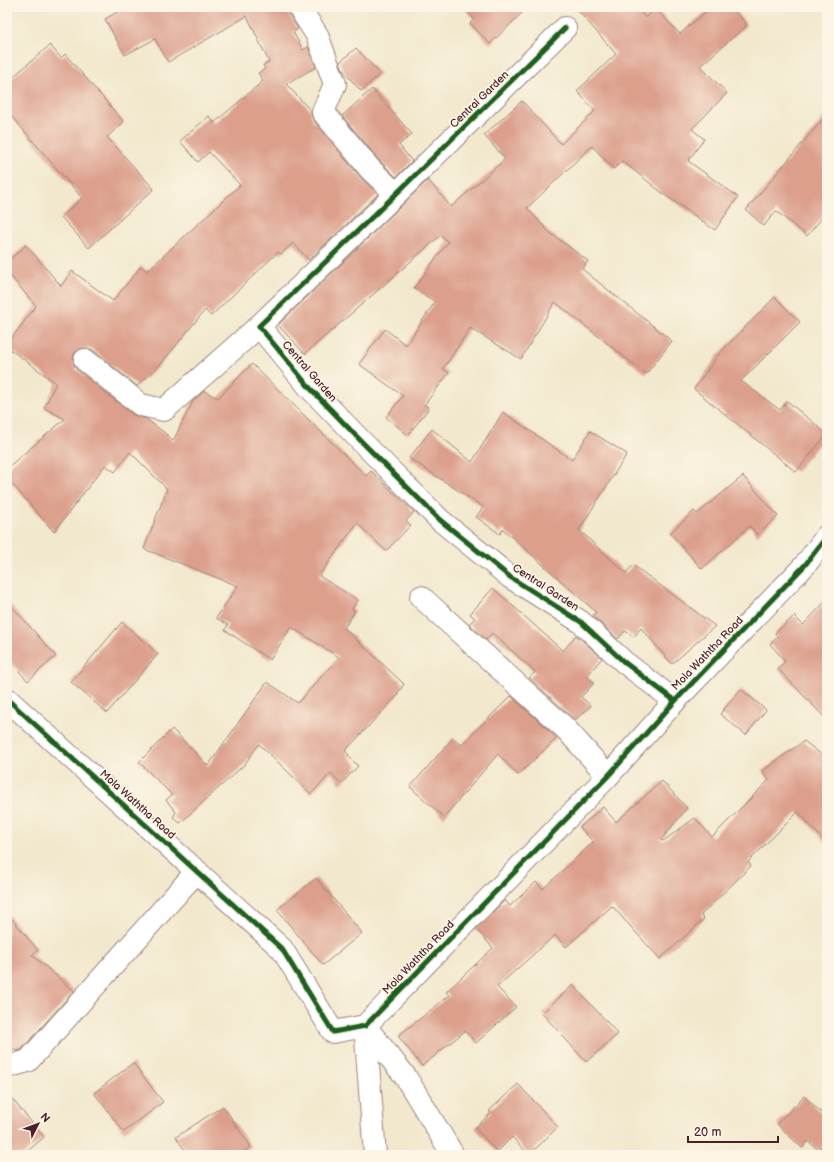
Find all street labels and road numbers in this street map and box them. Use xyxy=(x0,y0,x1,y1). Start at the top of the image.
street label: Central Garden xyxy=(447,68,511,131)
street label: Central Garden xyxy=(280,338,340,404)
street label: Central Garden xyxy=(510,561,581,614)
street label: Mola Waththa Road xyxy=(669,614,746,693)
street label: Mola Waththa Road xyxy=(97,767,178,842)
street label: Mola Waththa Road xyxy=(380,918,457,997)

